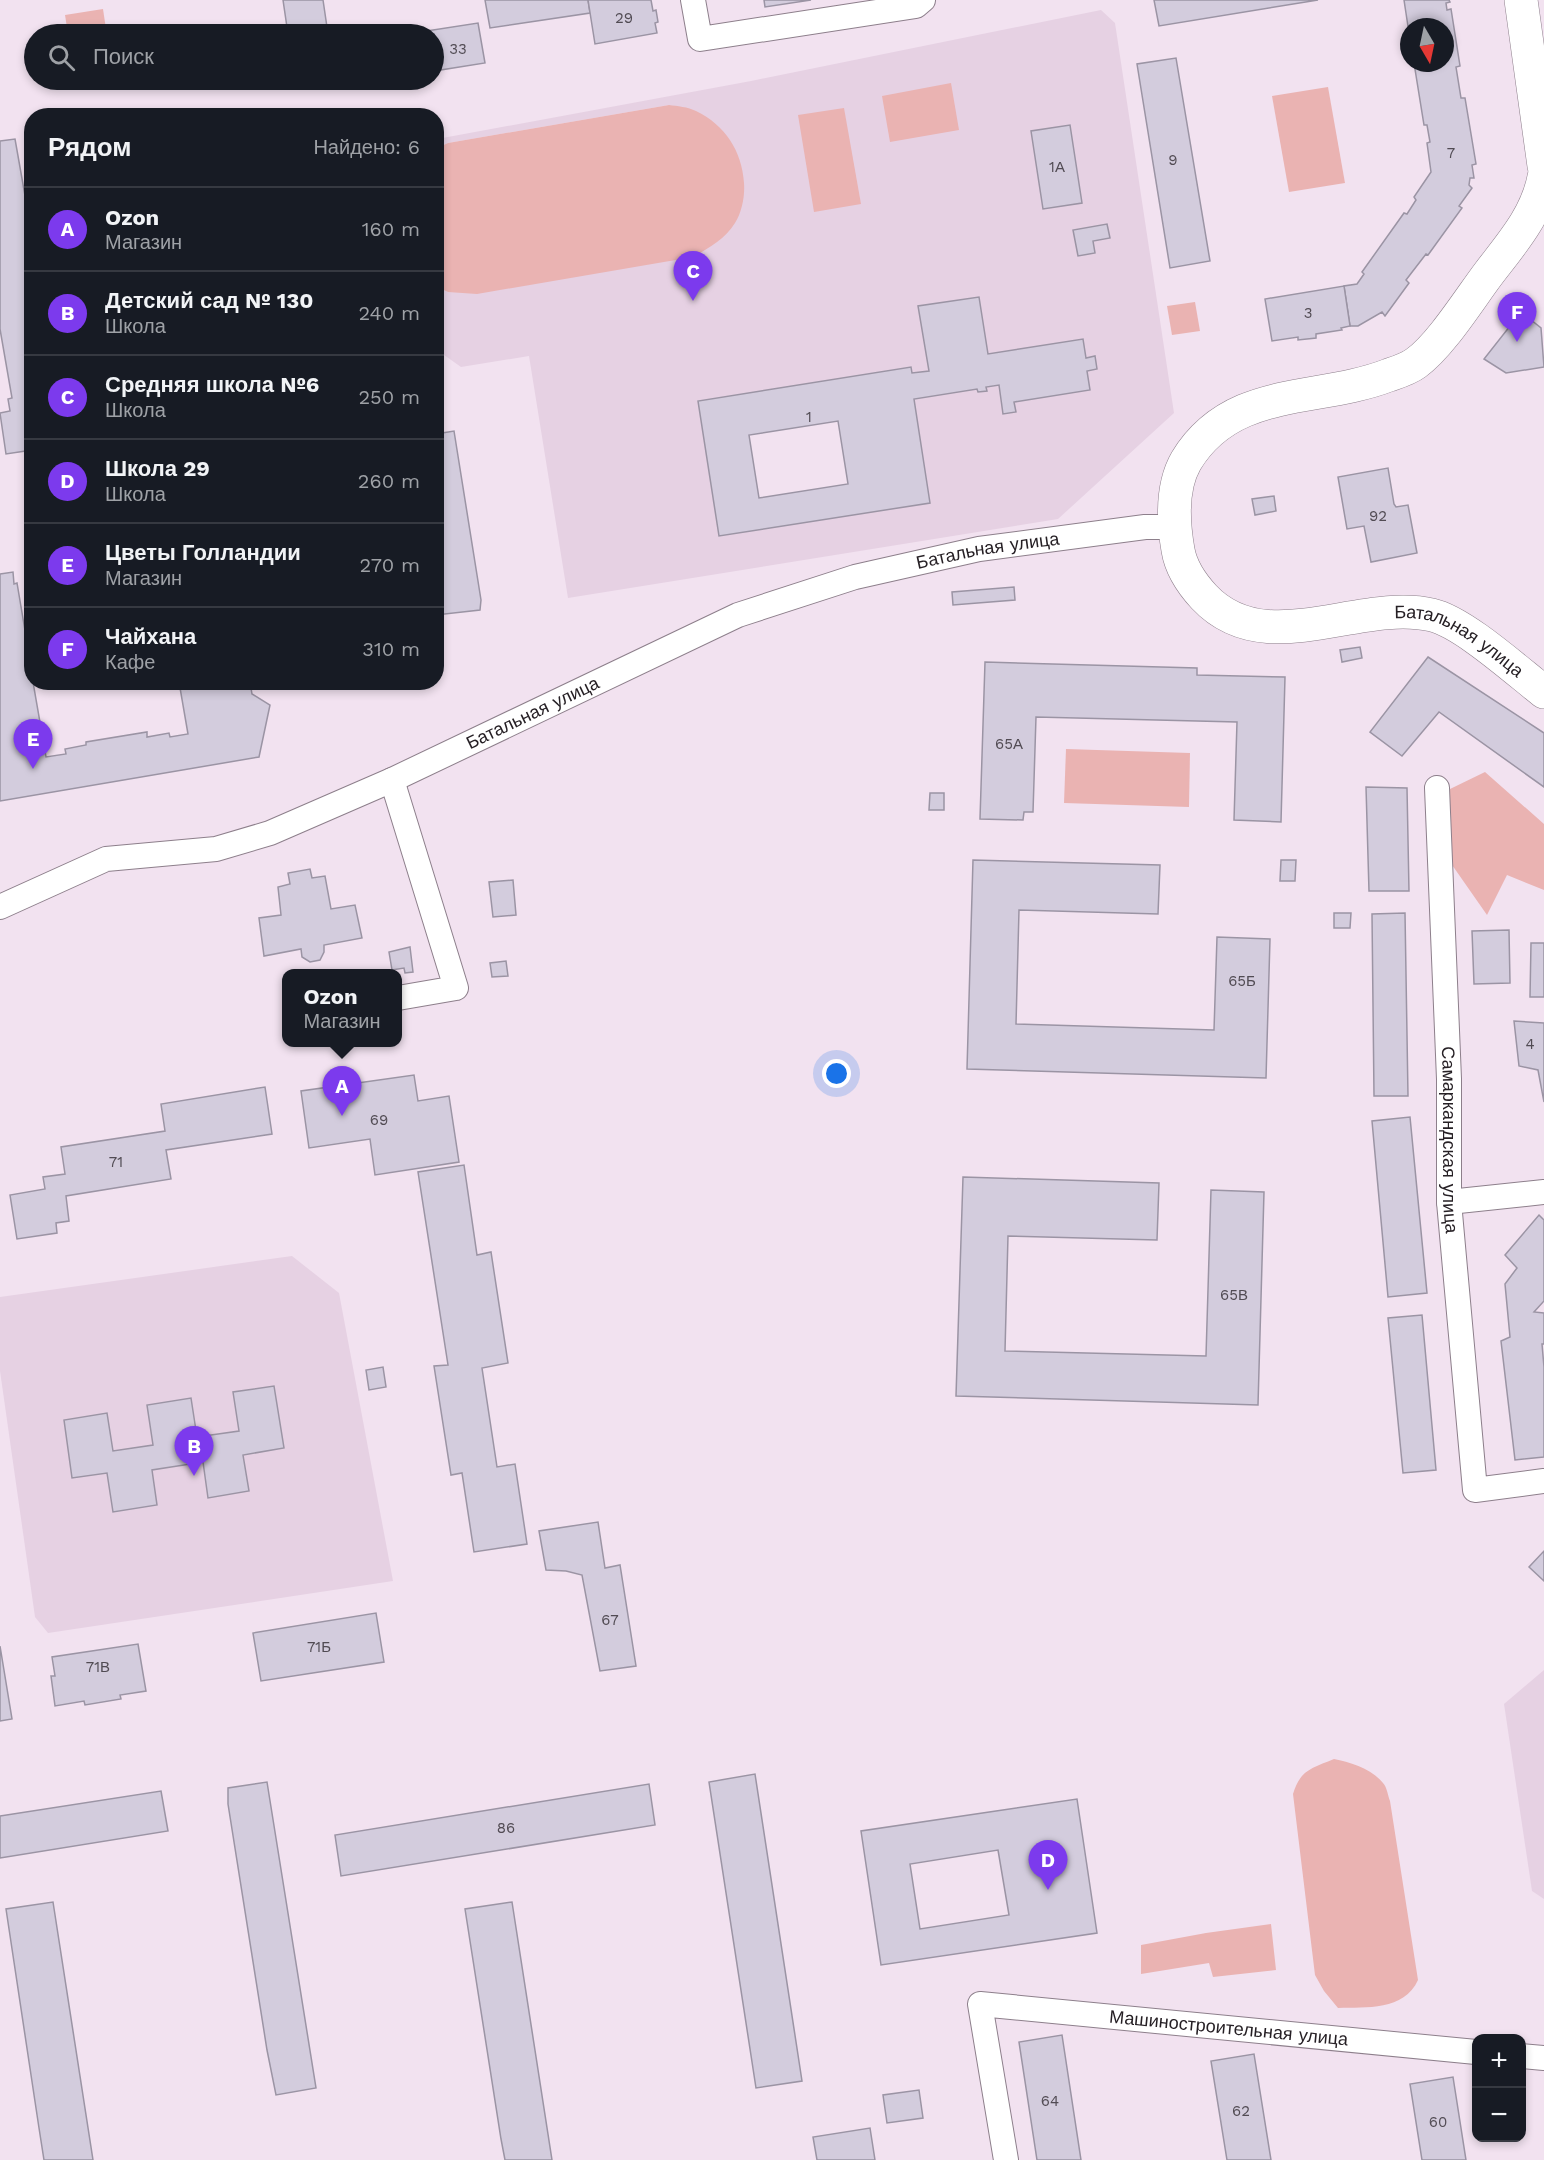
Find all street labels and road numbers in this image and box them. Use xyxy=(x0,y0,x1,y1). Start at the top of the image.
street label: Батальная улица xyxy=(914,527,1061,573)
street label: Батальная улица xyxy=(1394,601,1529,682)
street label: Батальная улица xyxy=(463,671,603,753)
street label: Самаркандская улица xyxy=(1438,1046,1463,1235)
street label: Машиностроительная улица xyxy=(1108,2006,1350,2050)

